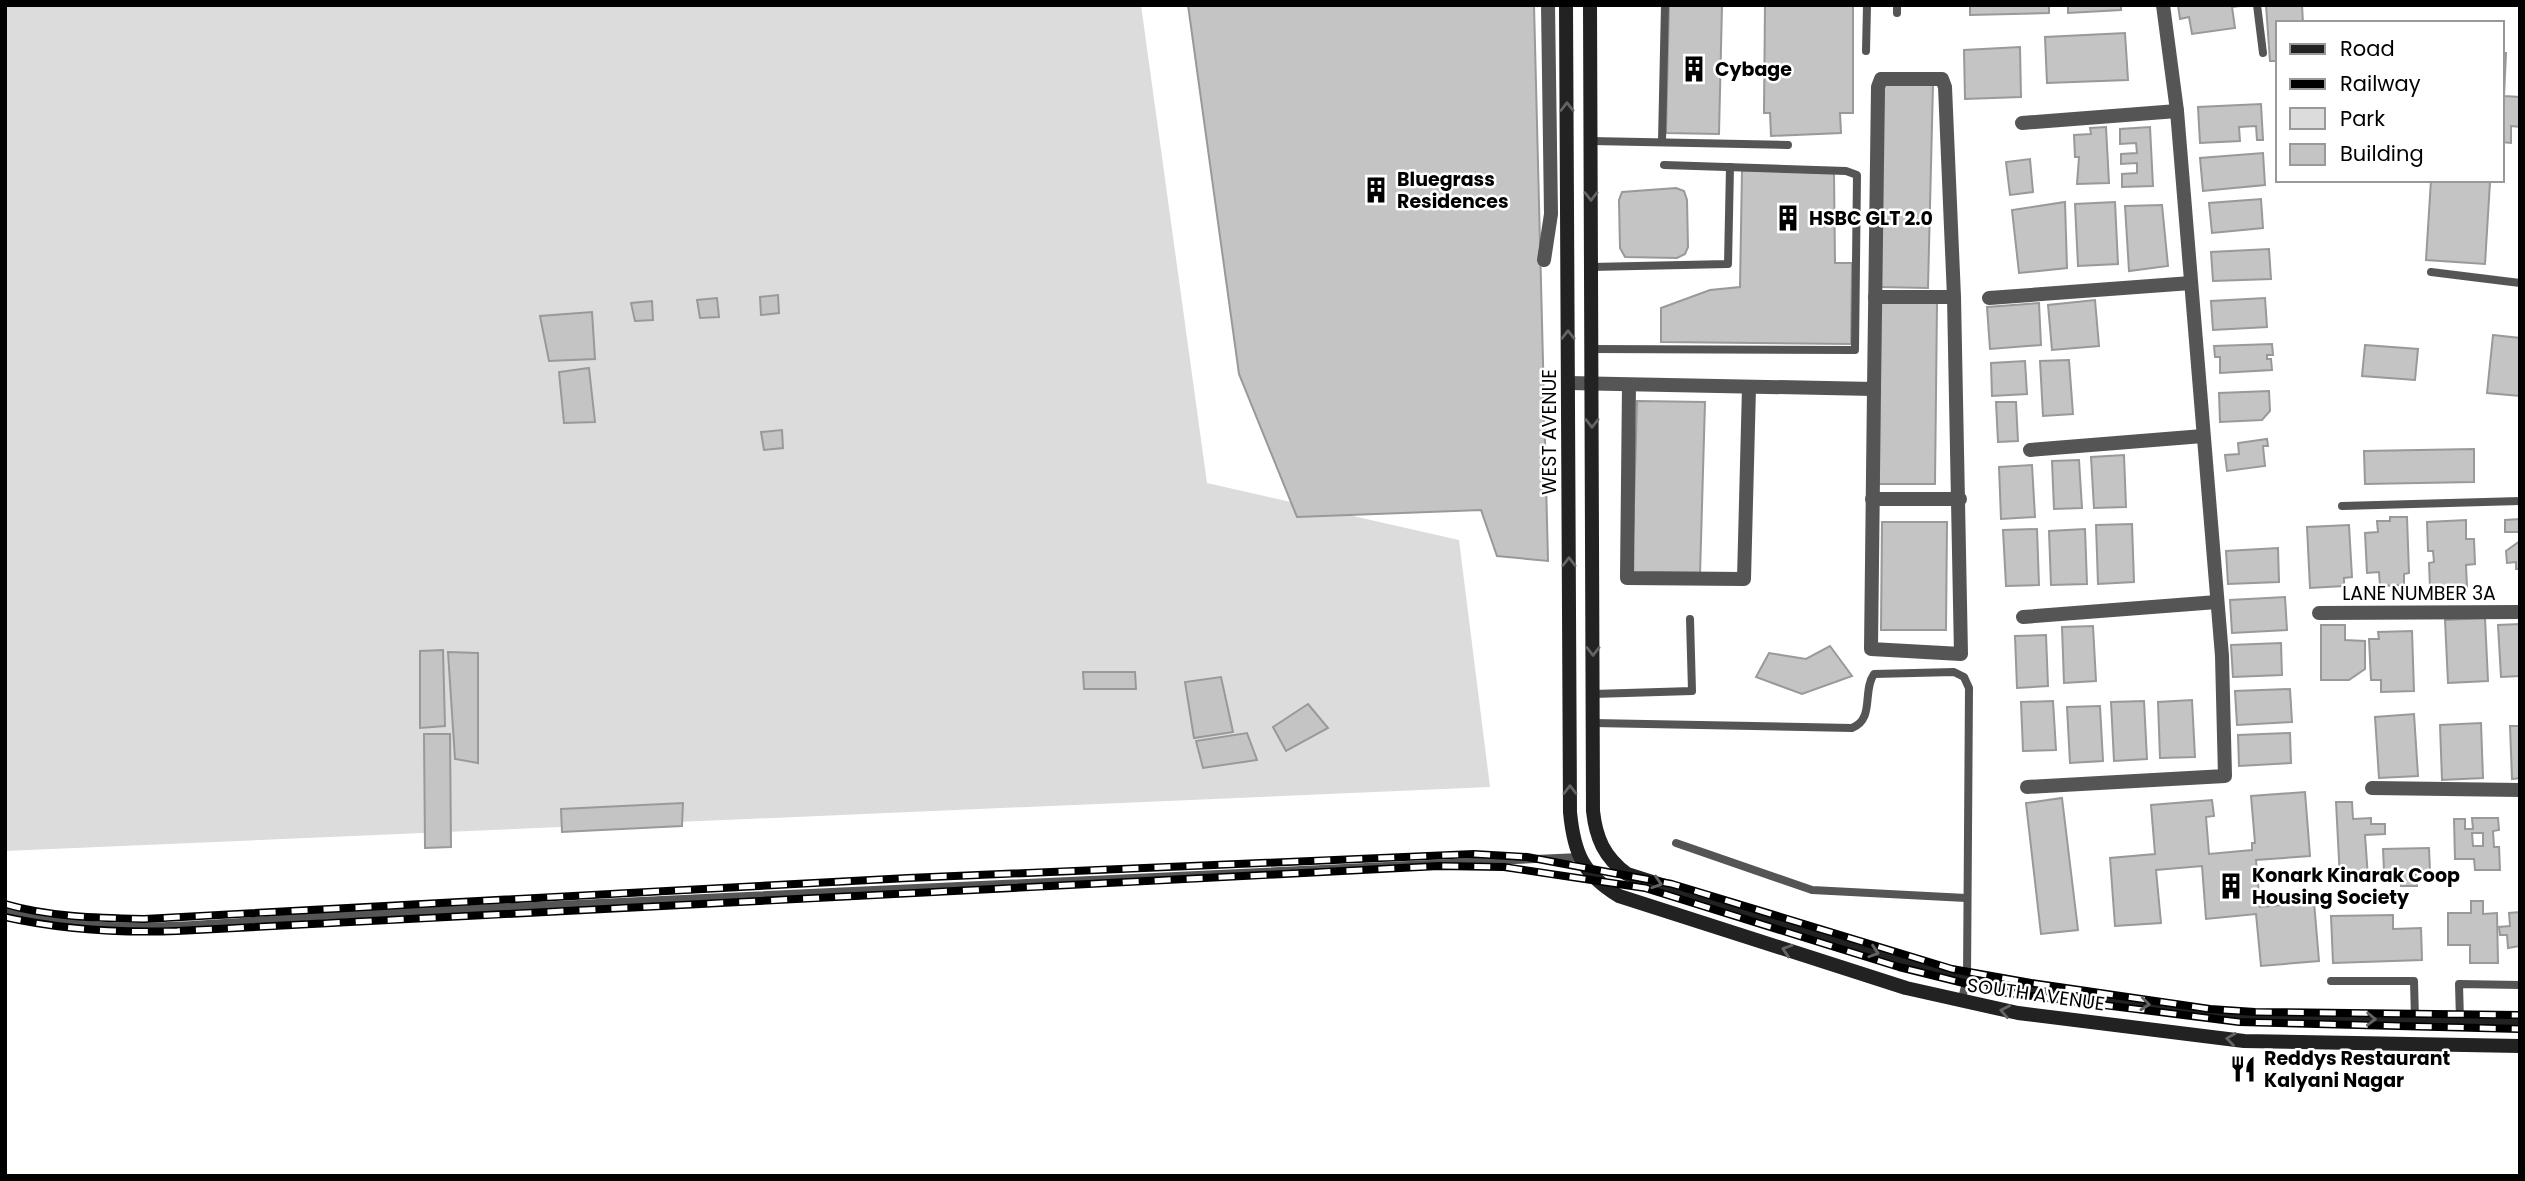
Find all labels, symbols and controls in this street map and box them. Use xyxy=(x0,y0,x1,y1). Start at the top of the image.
legend xyxy=(2276,21,2504,182)
text: Road xyxy=(2340,34,2395,63)
building icon: Cybage xyxy=(1679,54,1709,84)
place label: Cybage xyxy=(1715,56,1792,83)
text: Railway xyxy=(2340,69,2421,98)
one-way arrow xyxy=(1559,102,1575,112)
text: Park xyxy=(2340,104,2385,133)
text: Building xyxy=(2340,139,2424,168)
place label: Bluegrass Residences xyxy=(1397,166,1509,215)
building icon: Bluegrass Residences xyxy=(1361,175,1391,205)
one-way arrow xyxy=(1583,191,1599,202)
building icon: HSBC GLT 2.0 xyxy=(1773,203,1803,233)
place label: HSBC GLT 2.0 xyxy=(1809,205,1933,232)
one-way arrow xyxy=(1560,329,1576,340)
street label: WEST AVENUE xyxy=(1536,369,1563,495)
one-way arrow xyxy=(1584,419,1600,429)
one-way arrow xyxy=(1561,557,1577,567)
street label: LANE NUMBER 3A xyxy=(2342,580,2496,607)
one-way arrow xyxy=(1585,646,1601,657)
one-way arrow xyxy=(1562,784,1578,795)
place label: Konark Kinarak Coop Housing Society xyxy=(2252,862,2460,911)
building icon: Konark Kinarak Coop Housing Society xyxy=(2216,871,2246,901)
one-way arrow xyxy=(1651,875,1663,890)
one-way arrow xyxy=(1781,943,1793,958)
one-way arrow xyxy=(1868,944,1880,959)
street label: SOUTH AVENUE xyxy=(1965,971,2107,1018)
one-way arrow xyxy=(2140,996,2151,1011)
one-way arrow xyxy=(1999,1004,2011,1019)
one-way arrow xyxy=(2367,1011,2377,1027)
one-way arrow xyxy=(2225,1031,2237,1046)
place label: Reddys Restaurant Kalyani Nagar xyxy=(2264,1045,2450,1094)
restaurant icon: Reddys Restaurant Kalyani Nagar xyxy=(2228,1054,2258,1084)

